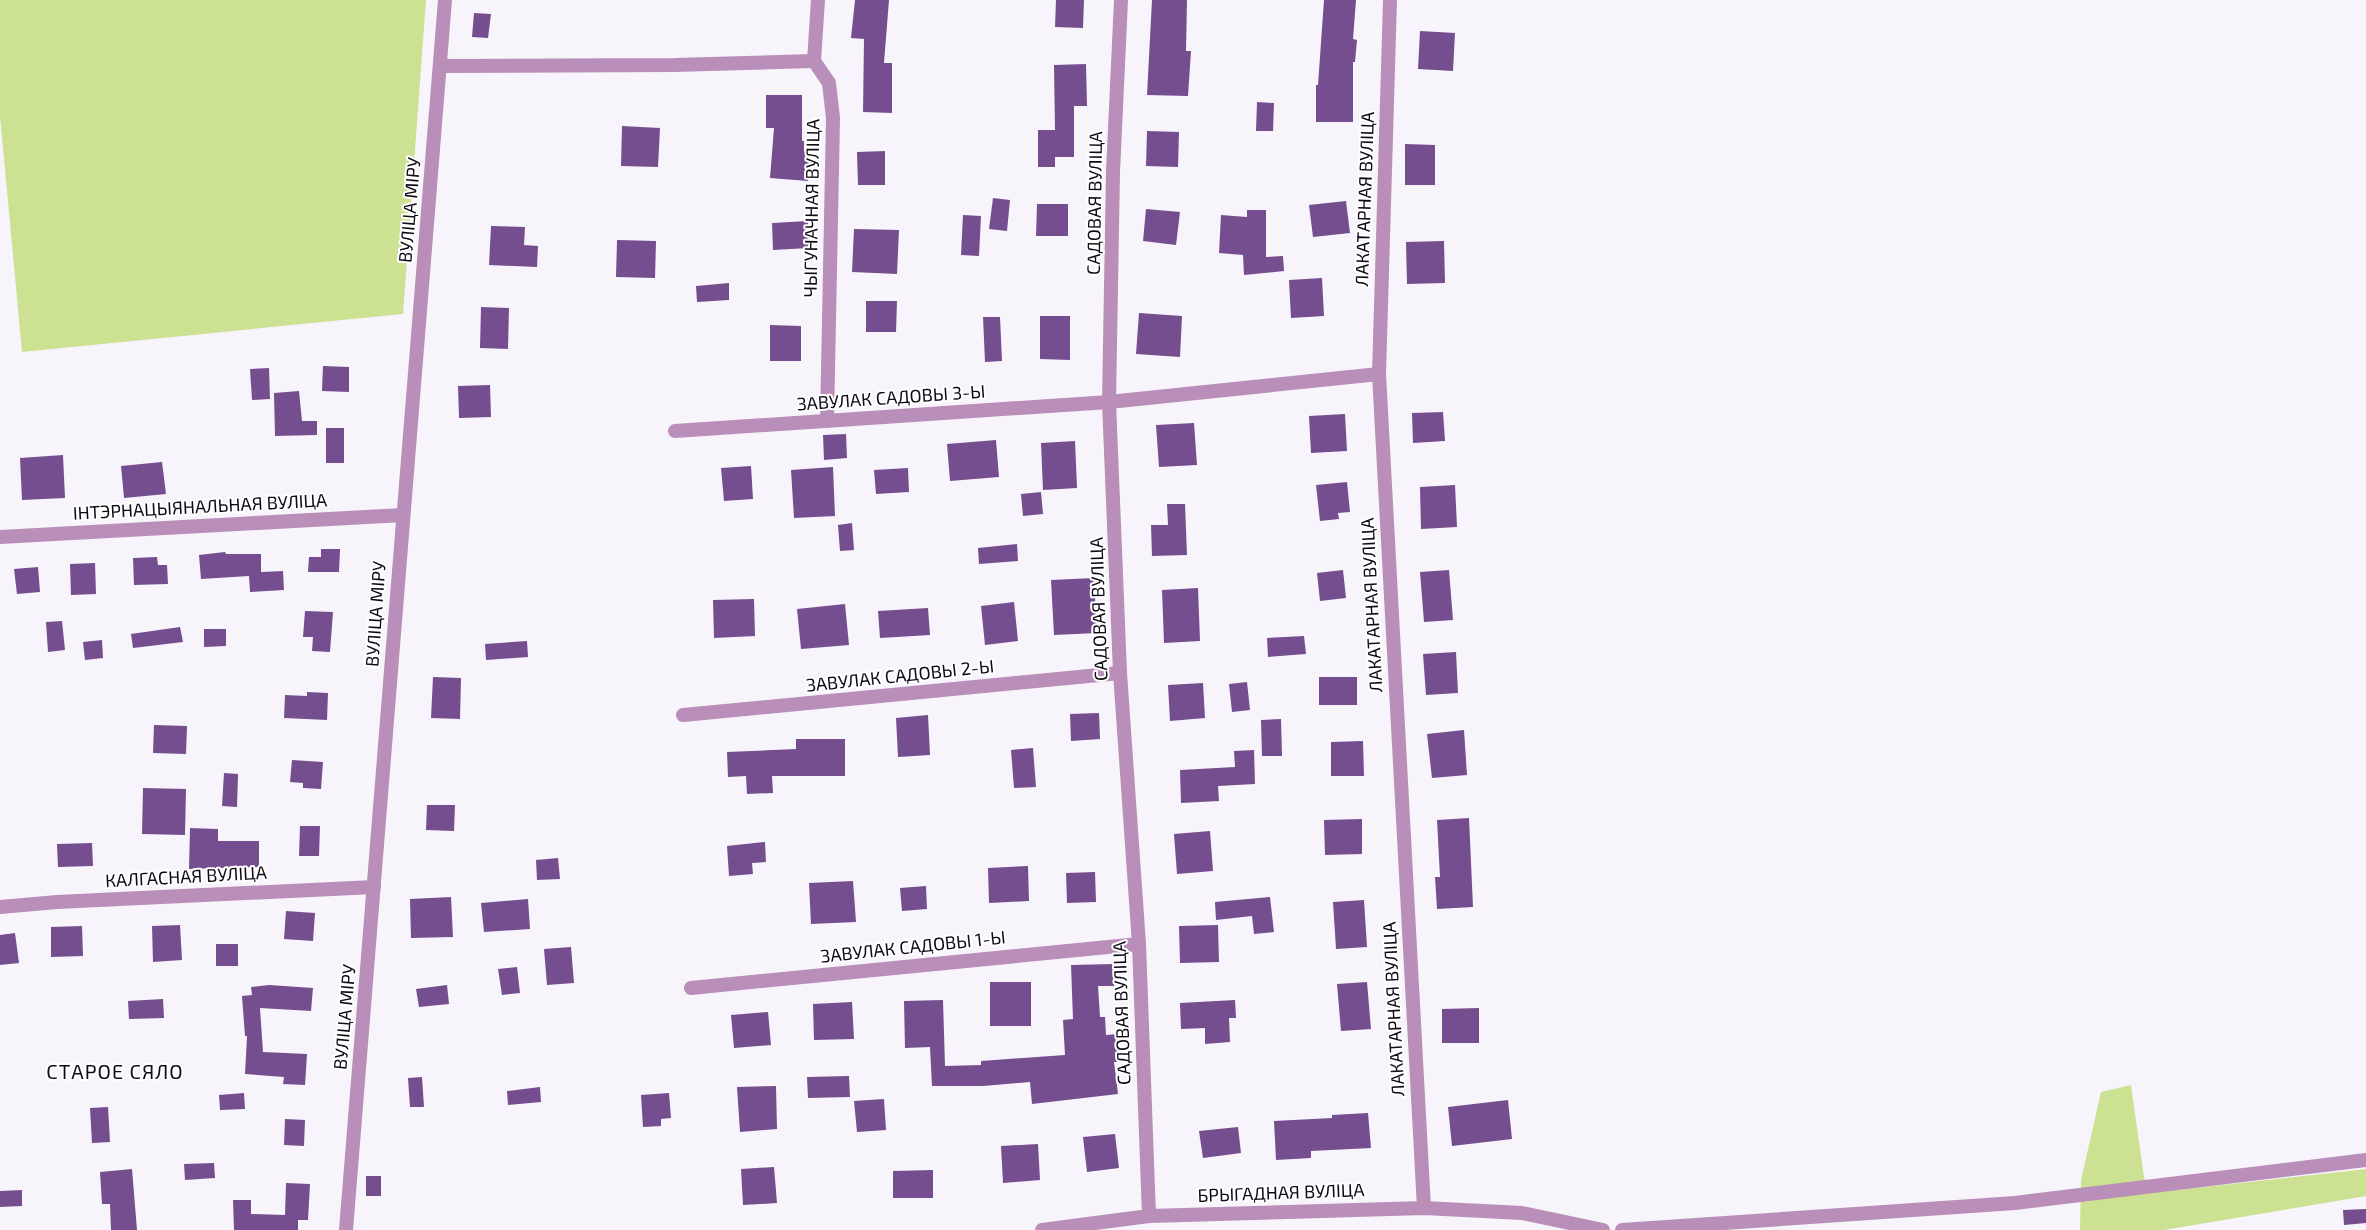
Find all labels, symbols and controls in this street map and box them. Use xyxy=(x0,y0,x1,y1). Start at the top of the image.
street label: ЛАКАТАРНАЯ ВУЛІЦА xyxy=(1350,110,1378,287)
street label: ЧЫГУНАЧНАЯ ВУЛІЦА xyxy=(798,118,824,297)
street label: САДОВАЯ ВУЛІЦА xyxy=(1082,130,1106,275)
street label: ВУЛІЦА МІРУ xyxy=(393,156,425,264)
street label: ЗАВУЛАК САДОВЫ 3-Ы xyxy=(796,379,986,415)
street label: ІНТЭРНАЦЫЯНАЛЬНАЯ ВУЛІЦА xyxy=(72,488,328,524)
street label: ЛАКАТАРНАЯ ВУЛІЦА xyxy=(1355,516,1387,693)
street label: САДОВАЯ ВУЛІЦА xyxy=(1084,536,1112,681)
street label: ВУЛІЦА МІРУ xyxy=(360,560,390,667)
street label: ЗАВУЛАК САДОВЫ 2-Ы xyxy=(805,654,995,696)
street label: КАЛГАСНАЯ ВУЛІЦА xyxy=(105,861,268,891)
street label: ЛАКАТАРНАЯ ВУЛІЦА xyxy=(1377,920,1409,1097)
street label: ЗАВУЛАК САДОВЫ 1-Ы xyxy=(819,925,1007,967)
street label: САДОВАЯ ВУЛІЦА xyxy=(1107,940,1135,1085)
street label: ВУЛІЦА МІРУ xyxy=(328,963,360,1071)
district label: СТАРОЕ СЯЛО xyxy=(46,1059,184,1083)
street label: БРЫГАДНАЯ ВУЛІЦА xyxy=(1197,1178,1366,1206)

